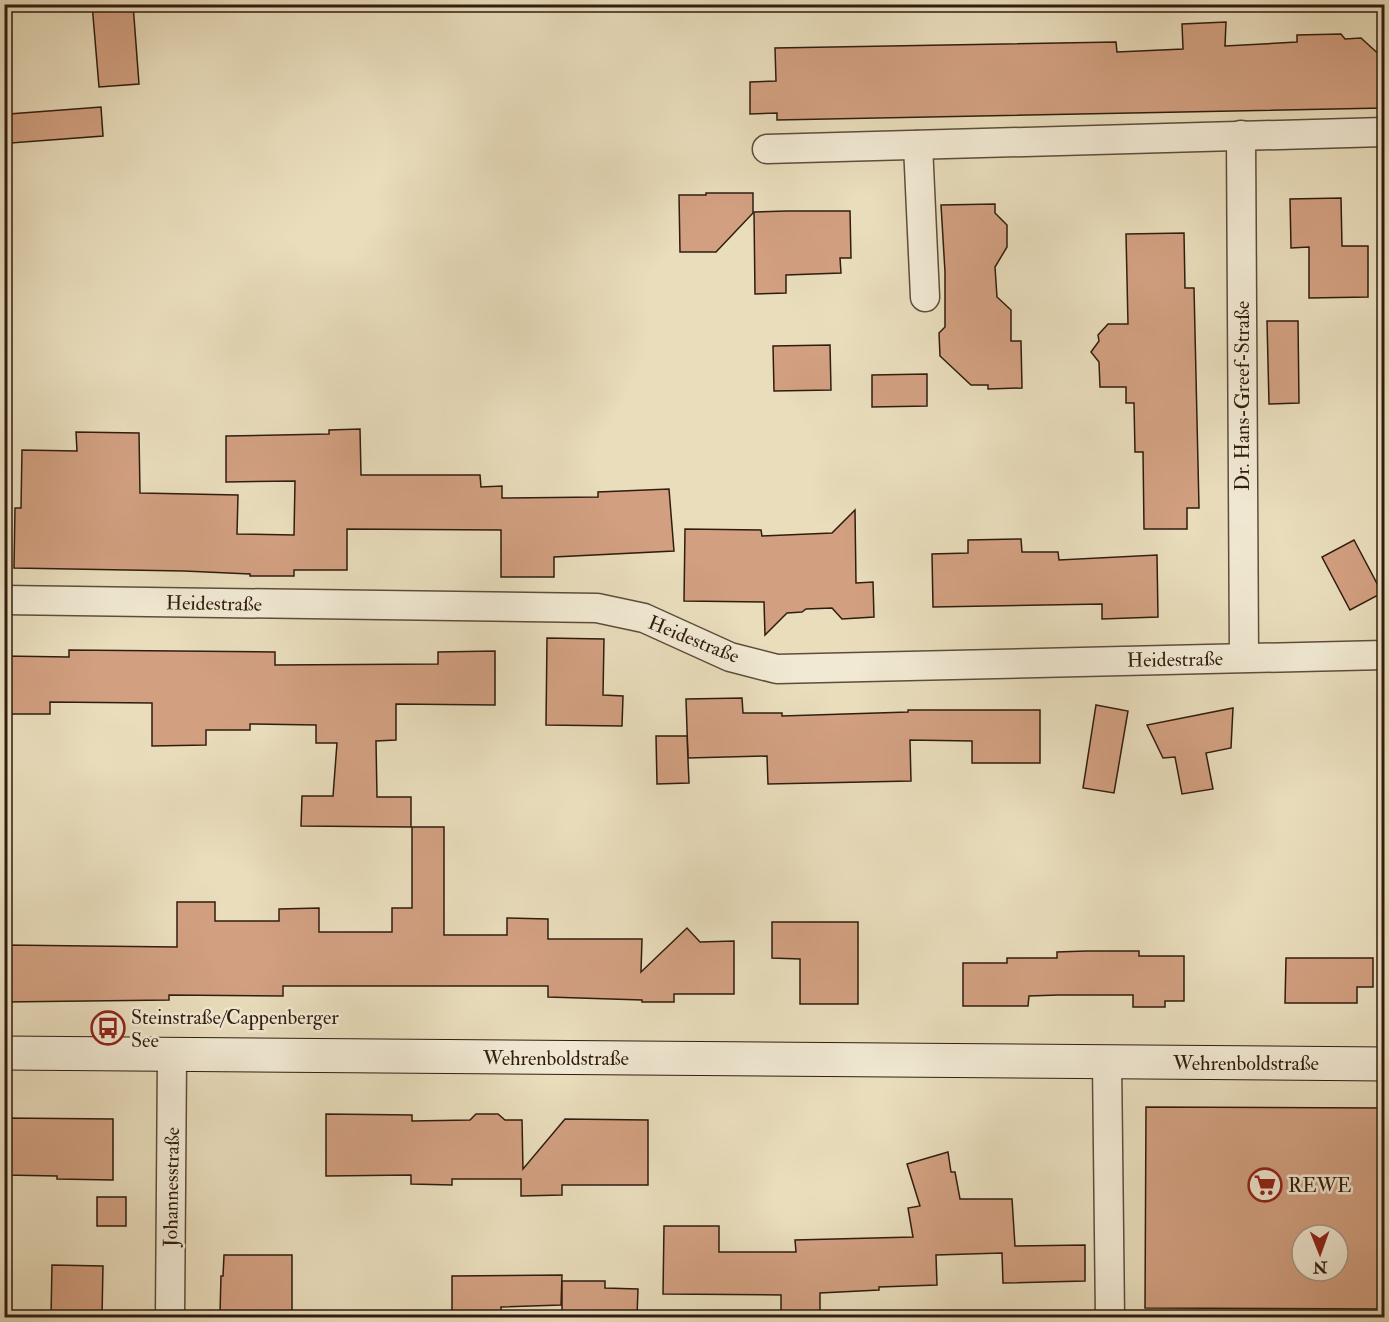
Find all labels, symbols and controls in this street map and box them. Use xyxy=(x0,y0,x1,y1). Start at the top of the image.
street label: Dr. Hans-Greef-Straße xyxy=(1230,301,1255,491)
street label: Heidestraße xyxy=(166,590,262,617)
street label: Heidestraße xyxy=(645,610,743,669)
street label: Heidestraße xyxy=(1127,646,1223,673)
place label: Steinstraße/Cappenberger See xyxy=(131,1005,339,1053)
bus stop icon: Steinstraße/Cappenberger See xyxy=(90,1010,126,1046)
street label: Wehrenboldstraße xyxy=(482,1046,629,1071)
street label: Wehrenboldstraße xyxy=(1172,1051,1319,1076)
street label: Johannesstraße xyxy=(158,1127,185,1248)
supermarket icon: REWE xyxy=(1247,1167,1283,1203)
place label: REWE xyxy=(1288,1173,1351,1198)
north arrow xyxy=(1290,1223,1350,1283)
text: N xyxy=(1312,1257,1329,1277)

